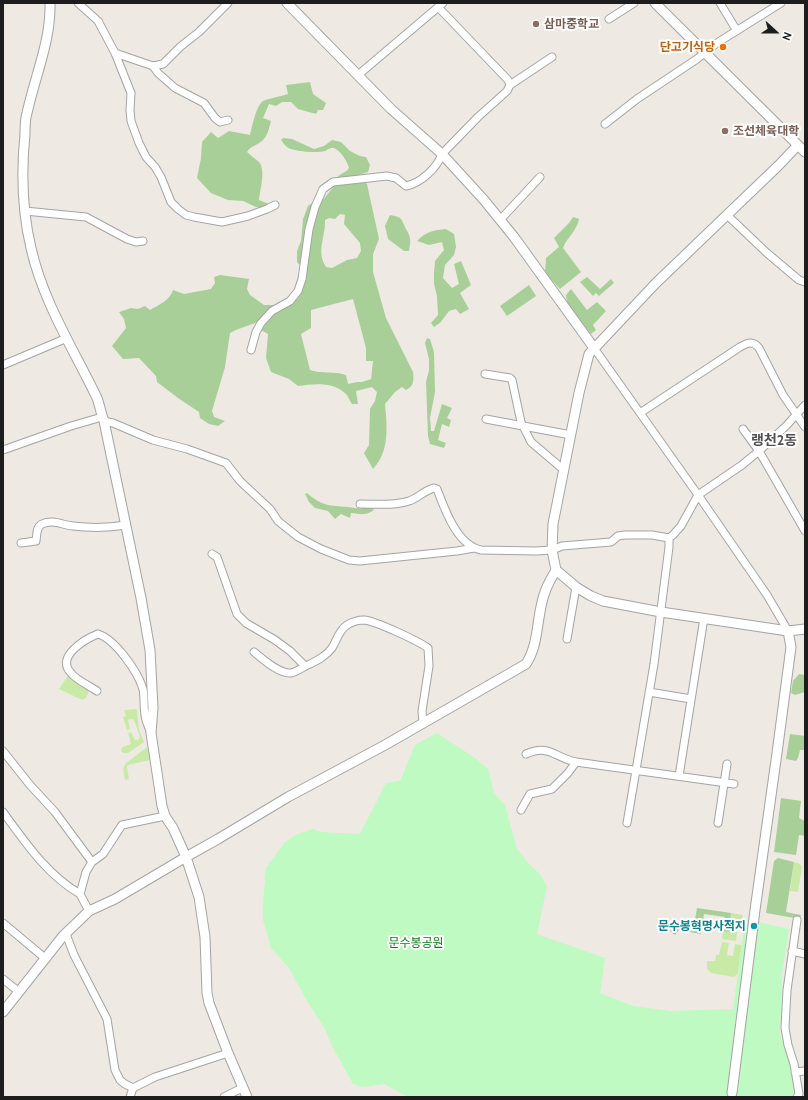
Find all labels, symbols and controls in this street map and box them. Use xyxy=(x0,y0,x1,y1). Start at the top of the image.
north arrow xyxy=(756,12,796,52)
place label: 삼마중학교 xyxy=(544,17,599,31)
marker: 삼마중학교 xyxy=(531,19,541,29)
text: N xyxy=(779,30,795,42)
place label: 단고기식당 xyxy=(660,40,715,54)
marker: 단고기식당 xyxy=(718,42,728,52)
place label: 조선체육대학 xyxy=(733,124,799,138)
marker: 조선체육대학 xyxy=(720,126,730,136)
district label: 랭천2동 xyxy=(751,433,797,449)
place label: 문수봉혁명사적지 xyxy=(658,919,746,933)
marker: 문수봉혁명사적지 xyxy=(749,921,759,931)
park label: 문수봉공원 xyxy=(388,936,444,950)

